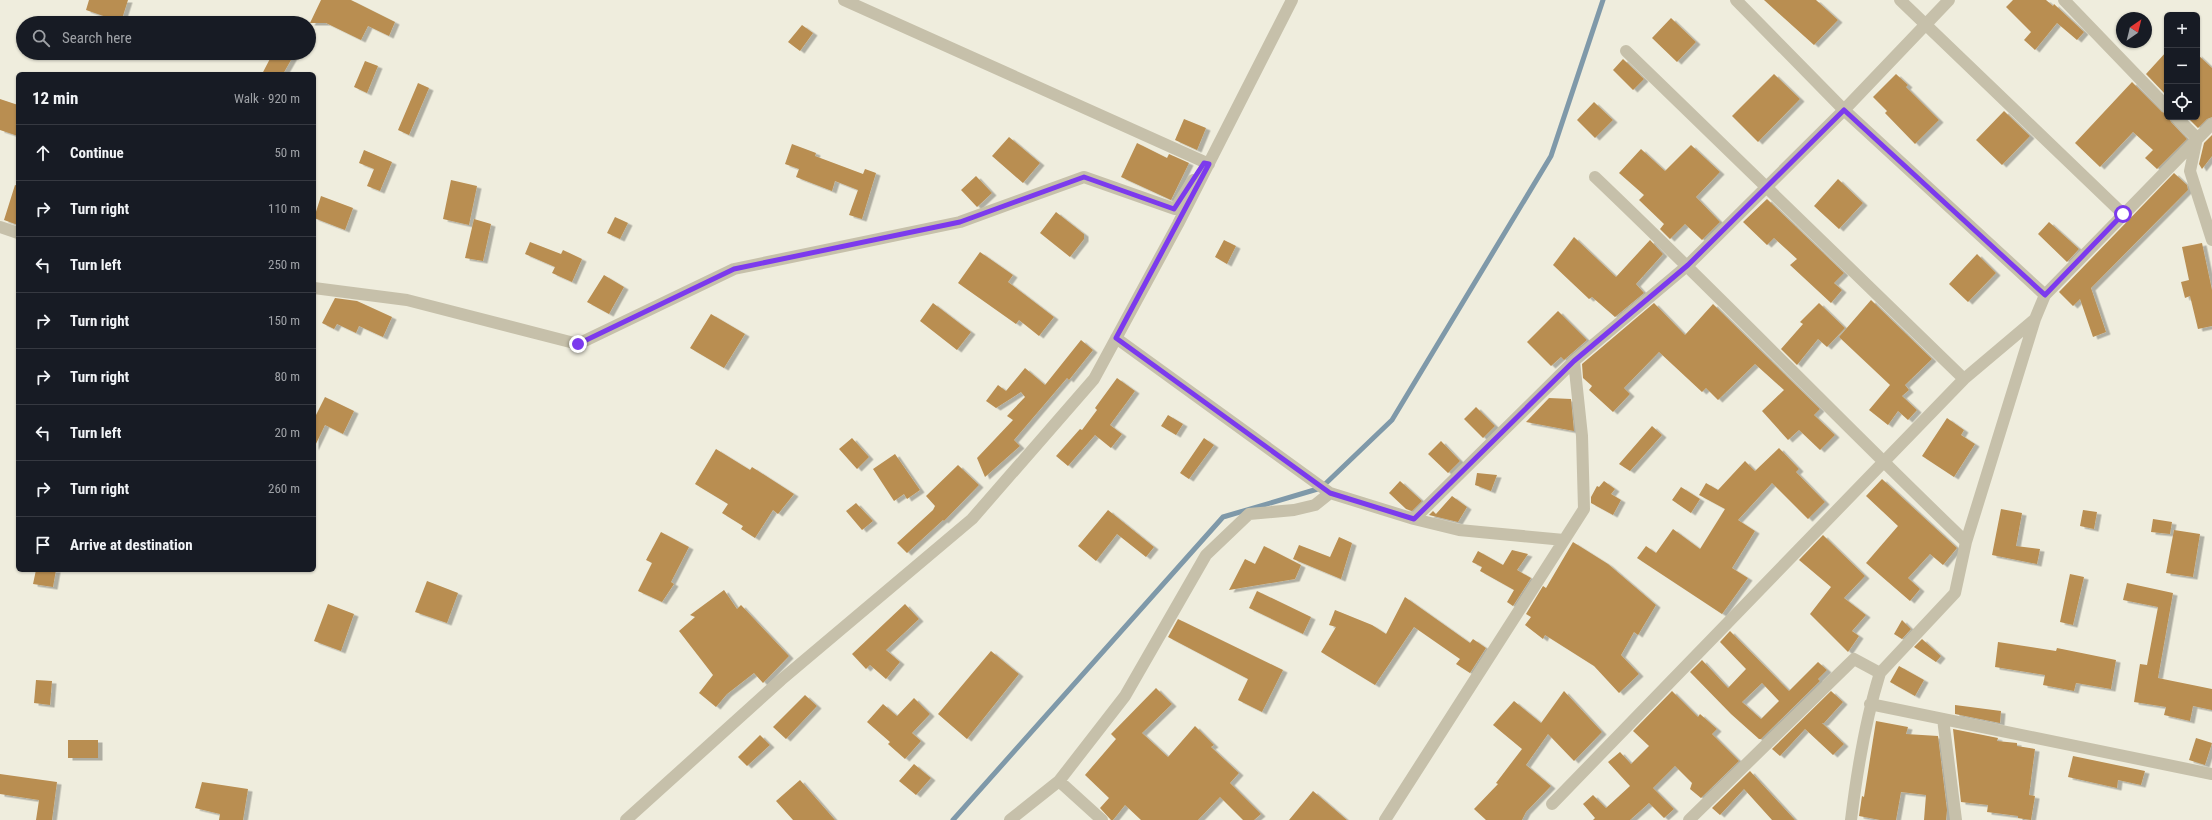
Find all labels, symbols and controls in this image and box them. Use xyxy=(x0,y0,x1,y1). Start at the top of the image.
north arrow xyxy=(2116,12,2152,48)
map controls xyxy=(2164,12,2200,120)
button: + xyxy=(2164,12,2200,48)
search box xyxy=(16,16,316,60)
icon: search xyxy=(30,27,52,49)
text: Search here xyxy=(62,29,132,47)
button: − xyxy=(2164,48,2200,84)
button: locate xyxy=(2164,84,2200,120)
text: 12 min xyxy=(32,88,78,108)
text: Walk · 920 m xyxy=(234,91,300,106)
icon: ahead xyxy=(32,142,54,164)
text: Continue xyxy=(70,144,124,162)
text: 50 m xyxy=(274,145,300,160)
icon: right xyxy=(32,198,54,220)
text: Turn right xyxy=(70,200,129,218)
text: 110 m xyxy=(268,201,300,216)
route start xyxy=(2114,205,2132,223)
icon: left xyxy=(32,254,54,276)
text: Turn left xyxy=(70,256,121,274)
text: 250 m xyxy=(268,257,300,272)
icon: right xyxy=(32,310,54,332)
text: Turn right xyxy=(70,312,129,330)
text: 150 m xyxy=(268,313,300,328)
route end xyxy=(569,335,587,353)
icon: right xyxy=(32,366,54,388)
text: Turn right xyxy=(70,368,129,386)
text: 80 m xyxy=(274,369,300,384)
icon: left xyxy=(32,422,54,444)
text: Turn left xyxy=(70,424,121,442)
text: 20 m xyxy=(274,425,300,440)
icon: right xyxy=(32,478,54,500)
text: Turn right xyxy=(70,480,129,498)
text: 260 m xyxy=(268,481,300,496)
icon: arrive xyxy=(32,534,54,556)
text: Arrive at destination xyxy=(70,536,193,554)

